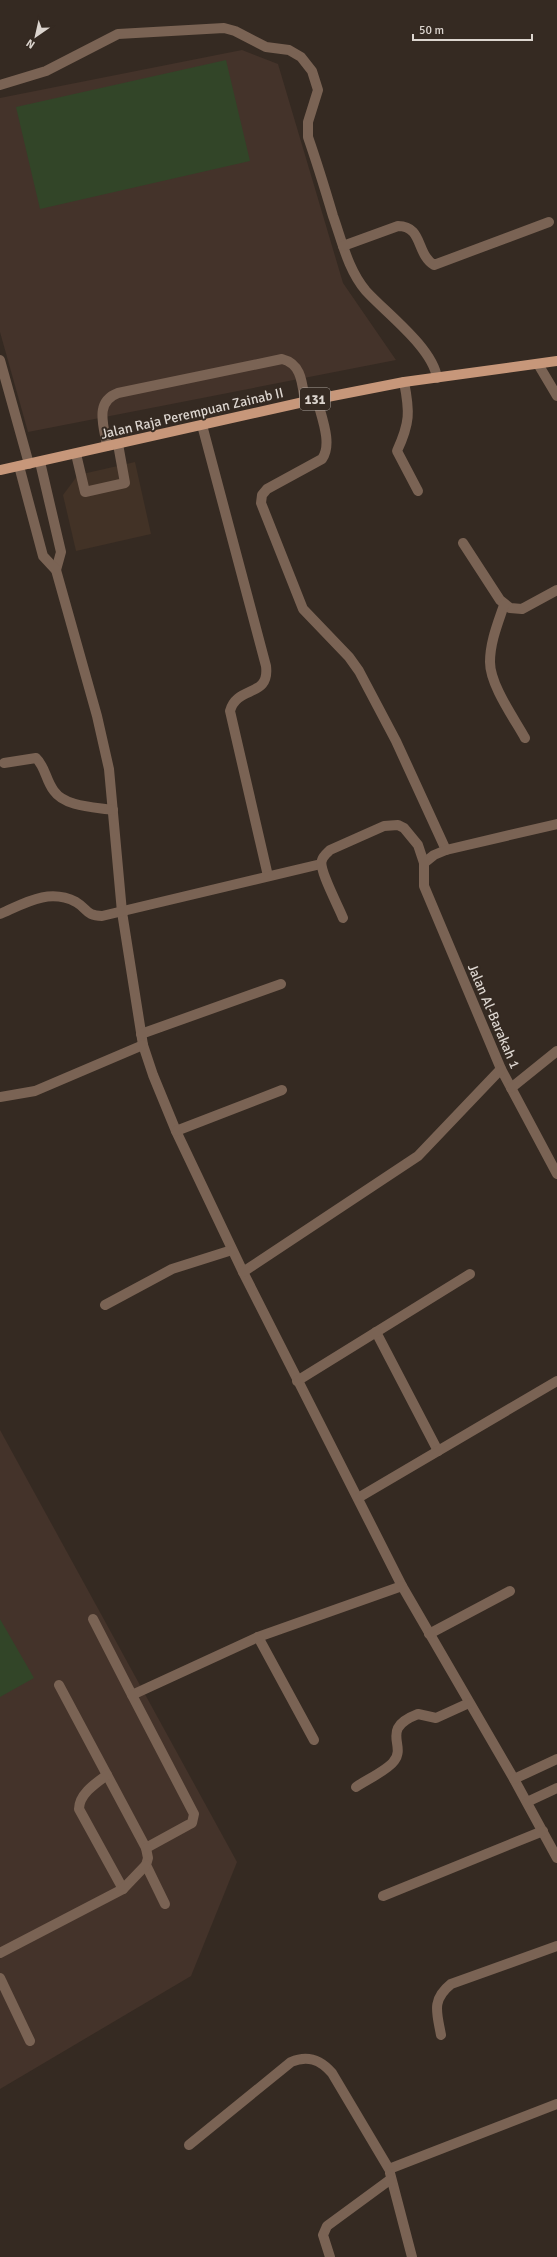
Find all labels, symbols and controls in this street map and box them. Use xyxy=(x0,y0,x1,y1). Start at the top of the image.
north arrow xyxy=(16,16,56,56)
scale bar xyxy=(413,16,532,42)
text: 50 m xyxy=(419,23,444,38)
text: N xyxy=(24,36,37,51)
street label: Jalan Raja Perempuan Zainab II xyxy=(99,384,285,443)
road number: 131 xyxy=(300,388,330,410)
street label: Jalan Al-Barakah 1 xyxy=(464,961,523,1071)

